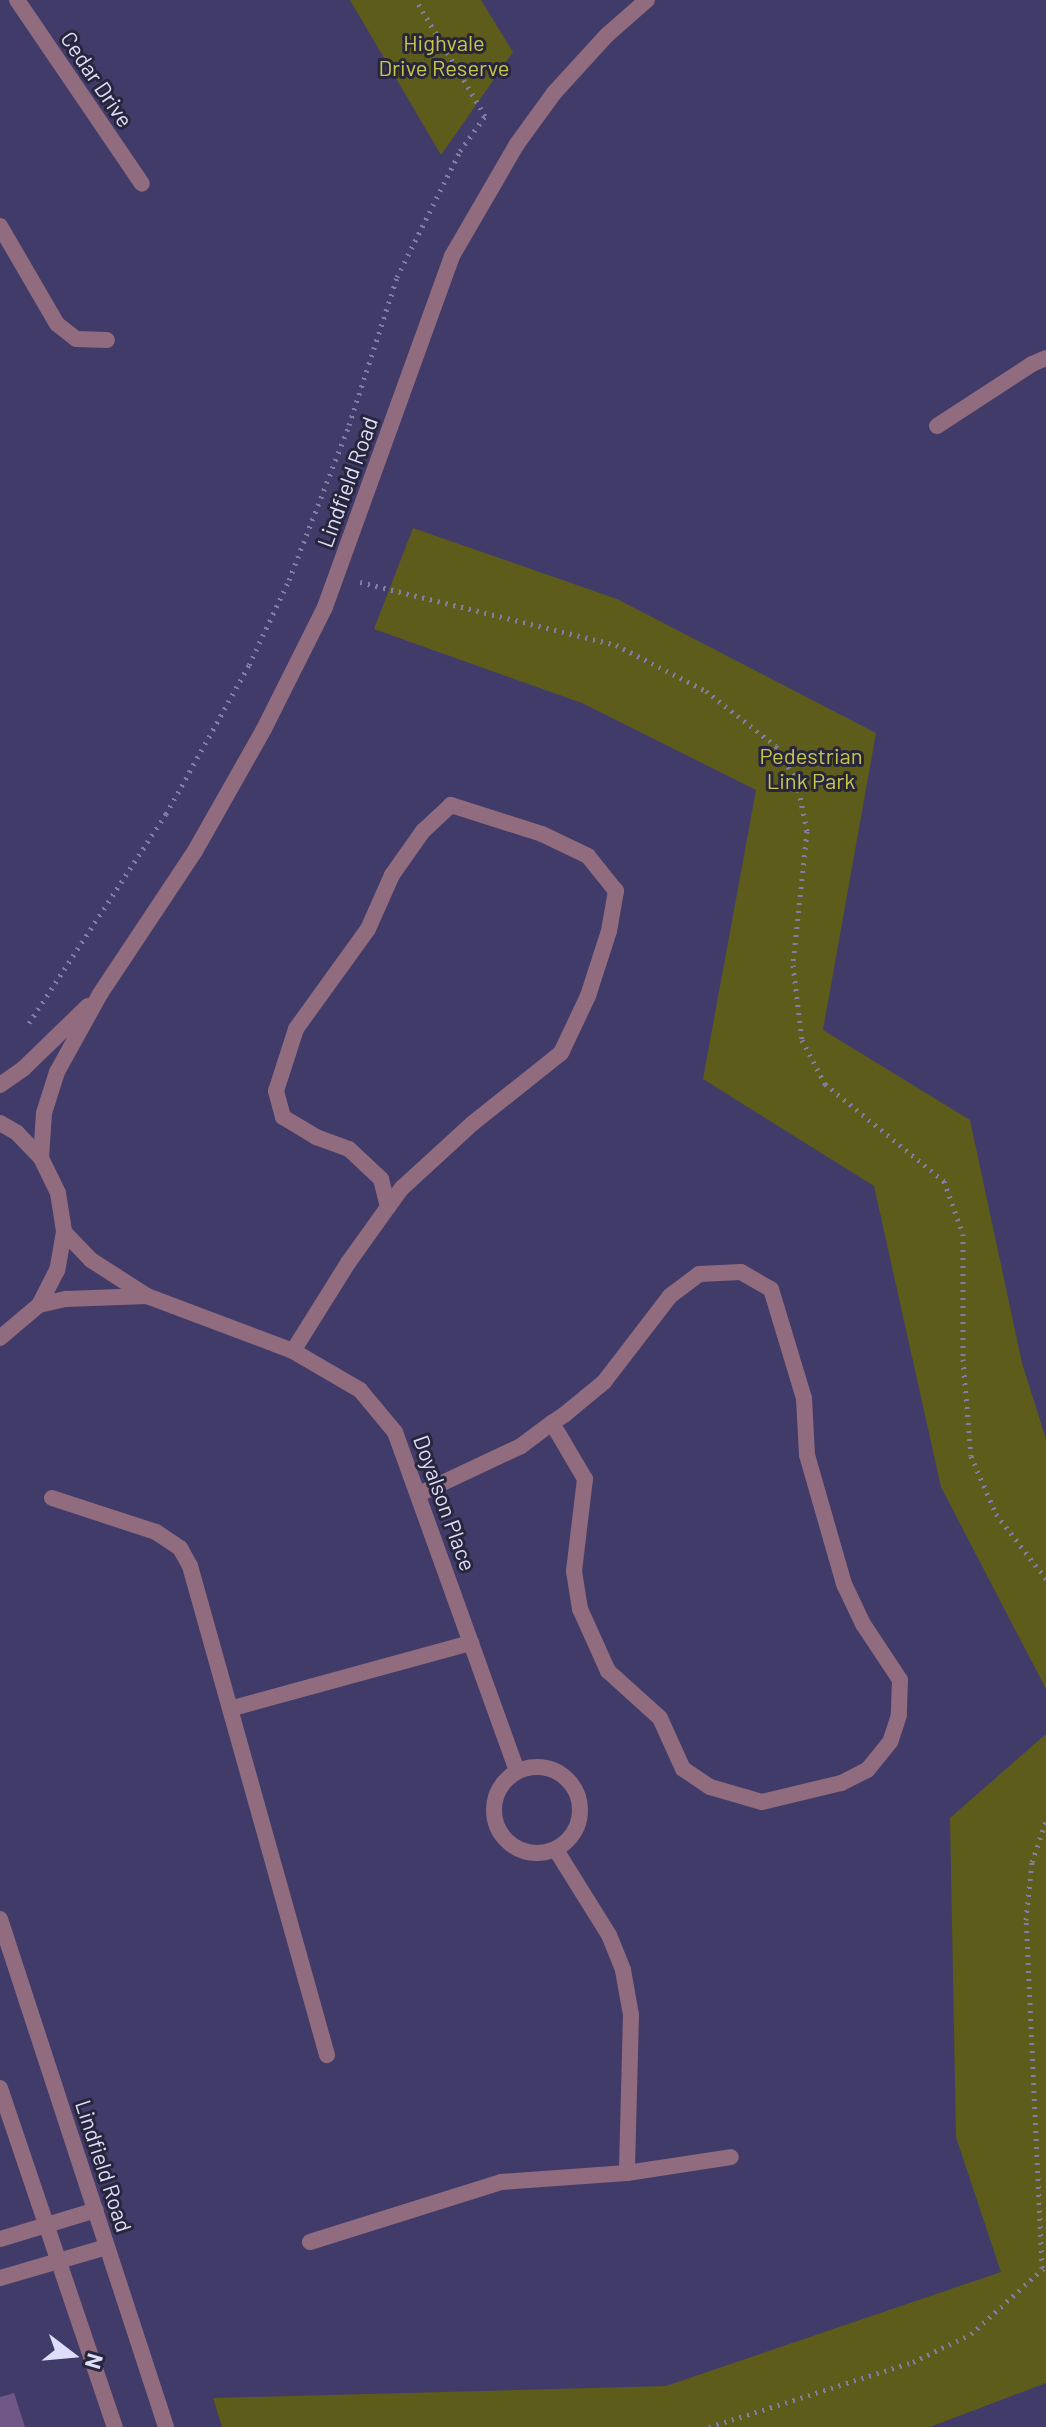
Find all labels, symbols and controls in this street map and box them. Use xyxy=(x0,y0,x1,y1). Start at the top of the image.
street label: Cedar Drive xyxy=(55,26,139,132)
park label: Highvale Drive Reserve xyxy=(378,29,510,80)
street label: Lindfield Road xyxy=(311,413,383,551)
park label: Pedestrian Link Park xyxy=(759,742,863,794)
street label: Doyalson Place xyxy=(408,1431,482,1575)
street label: Lindfield Road xyxy=(70,2097,138,2235)
north arrow xyxy=(32,2315,112,2395)
text: N xyxy=(81,2351,110,2372)

